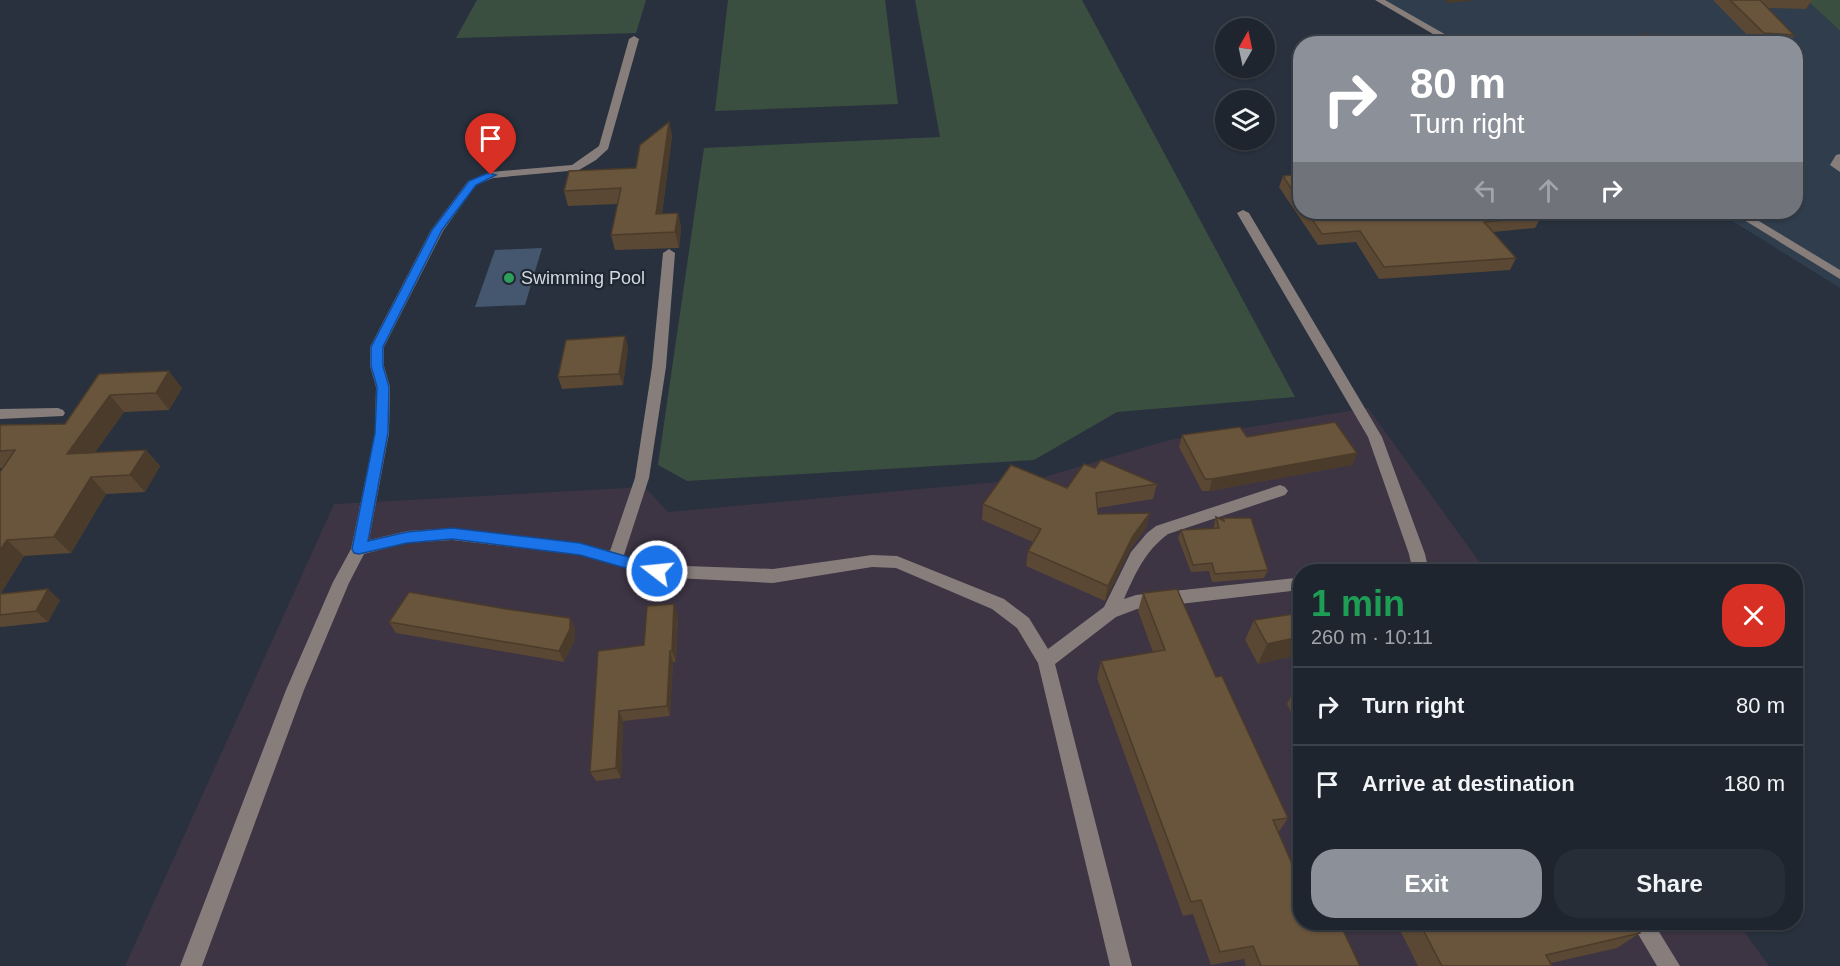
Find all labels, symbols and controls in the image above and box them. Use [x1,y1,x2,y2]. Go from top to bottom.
north arrow [1215,18,1275,78]
map controls [1215,18,1275,150]
icon: right [1311,60,1389,138]
text: 80 m [1410,60,1506,107]
button: layers [1215,90,1275,150]
text: Turn right [1410,109,1525,139]
pin [465,113,516,175]
icon: arrive [474,122,507,155]
icon: left [1469,174,1502,207]
icon: ahead [1532,174,1565,207]
icon: right [1595,174,1628,207]
place label: Swimming Pool [521,268,645,288]
marker: Swimming Pool [502,271,516,285]
position arrow [625,539,689,603]
text: 1 min [1311,583,1405,624]
button: close [1722,584,1785,647]
text: 260 m · 10:11 [1311,626,1433,648]
icon: right [1311,690,1344,723]
text: Turn right [1362,693,1464,718]
text: 80 m [1736,693,1785,718]
icon: arrive [1311,768,1344,801]
text: Arrive at destination [1362,771,1575,796]
text: 180 m [1724,771,1785,796]
button: Exit [1311,849,1542,918]
button: Share [1554,849,1785,918]

